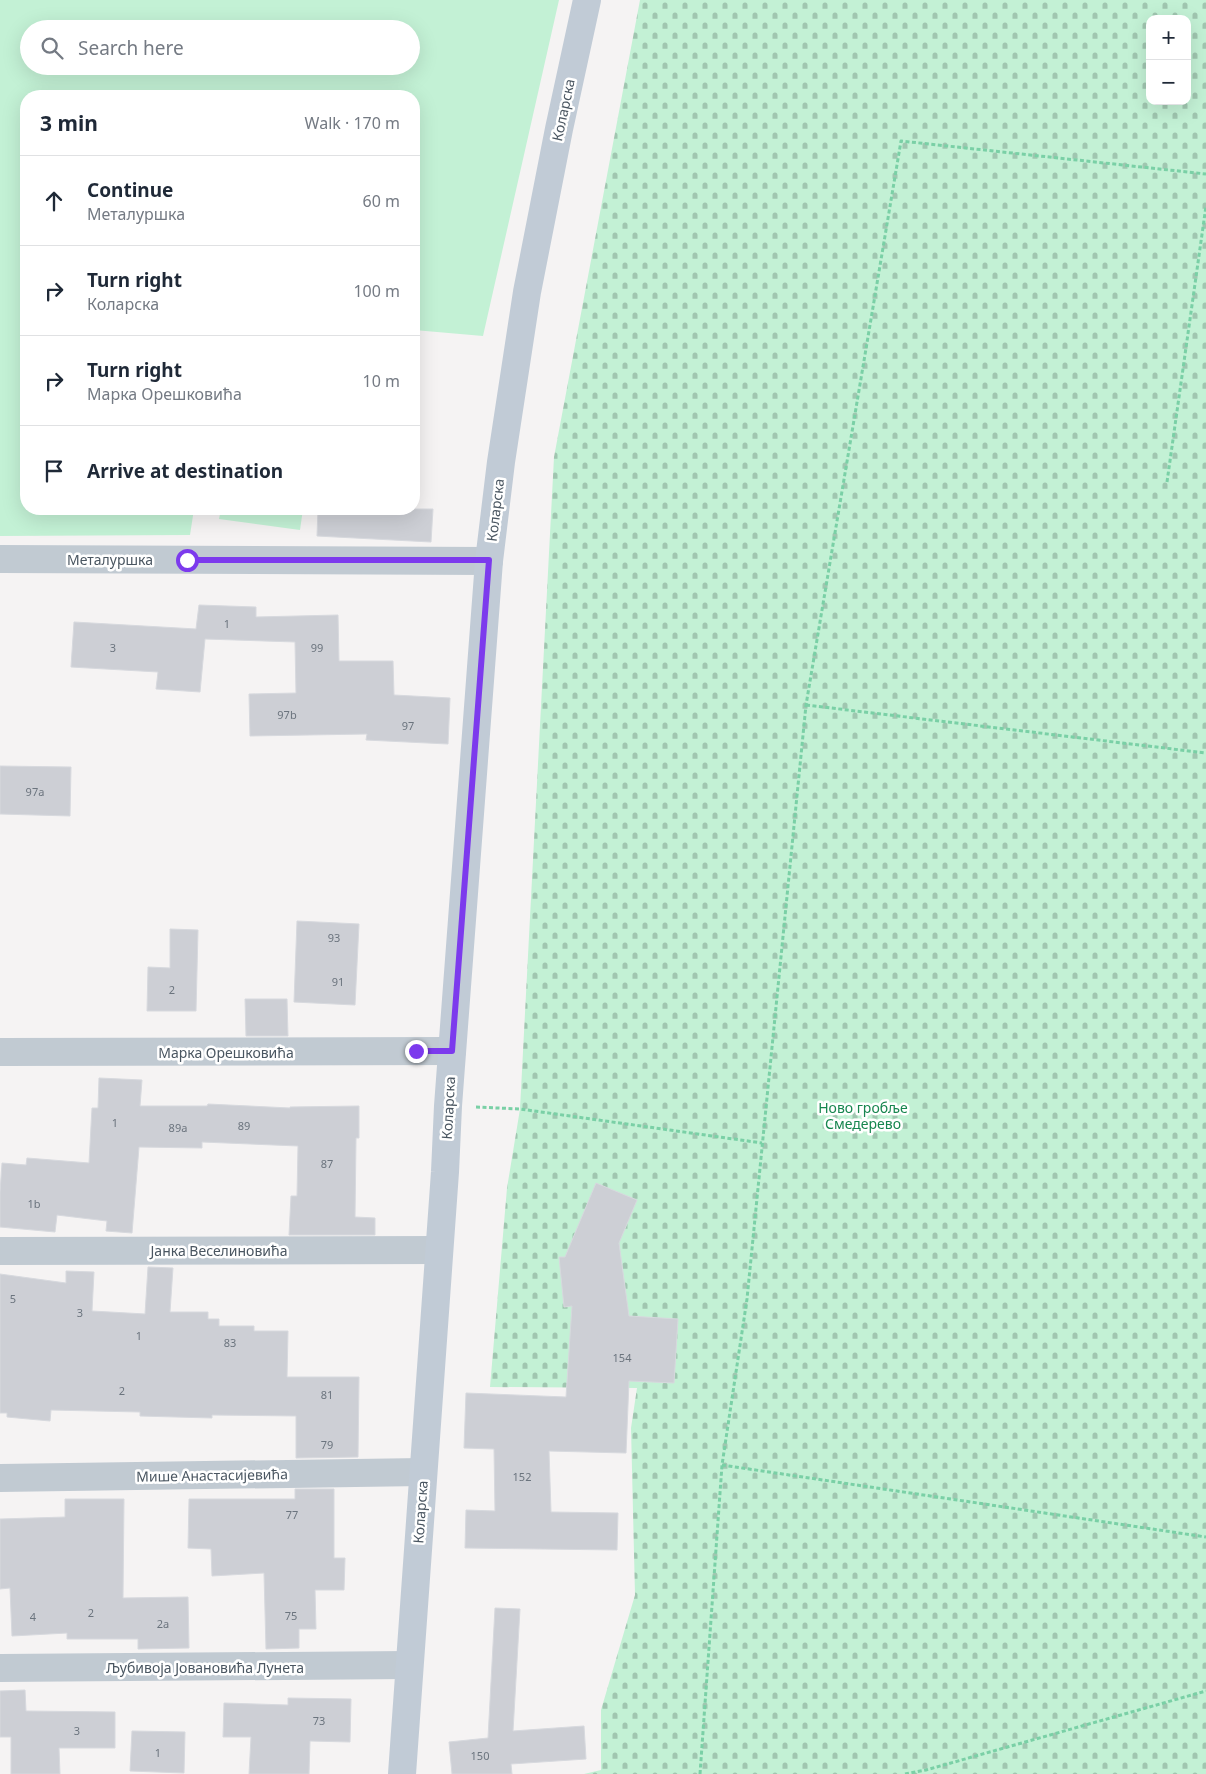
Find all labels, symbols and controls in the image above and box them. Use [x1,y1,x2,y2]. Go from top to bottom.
map controls [1146,15,1191,105]
button: + [1146,15,1191,60]
search box [20,20,420,75]
icon: search [38,34,66,62]
text: Search here [78,35,184,61]
button: − [1146,60,1191,105]
street label: Коларска [547,77,579,143]
text: 3 min [40,109,98,137]
text: Walk · 170 m [305,112,400,134]
text: Continue [87,177,173,203]
icon: ahead [40,187,68,215]
text: 60 m [363,190,400,212]
text: Металуршка [87,203,185,225]
text: Turn right [87,267,182,293]
icon: right [40,277,68,305]
text: 100 m [353,280,400,302]
text: Коларска [87,293,159,315]
text: Turn right [87,357,182,383]
icon: right [40,367,68,395]
text: 10 m [363,370,400,392]
text: Марка Орешковића [87,383,242,405]
icon: arrive [40,457,68,485]
text: Arrive at destination [87,458,283,484]
street label: Коларска [482,478,508,542]
route start [176,549,199,572]
street label: Металуршка [67,550,153,569]
house number: 1 [224,616,230,631]
house number: 3 [110,640,116,655]
house number: 99 [311,640,323,655]
house number: 97b [277,707,297,722]
house number: 97 [402,718,414,733]
house number: 97a [26,784,44,799]
house number: 93 [328,930,340,945]
house number: 91 [332,974,344,989]
house number: 2 [169,982,175,997]
route end [405,1040,428,1063]
street label: Марка Орешковића [158,1043,294,1062]
street label: Коларска [437,1076,459,1140]
park label: Ново гробље Смедерево [818,1098,908,1133]
house number: 1 [112,1115,118,1130]
house number: 89 [238,1118,250,1133]
house number: 89a [169,1120,187,1135]
house number: 87 [321,1156,333,1171]
house number: 1b [27,1196,41,1211]
street label: Јанка Веселиновића [149,1241,287,1260]
house number: 5 [10,1291,16,1306]
house number: 3 [77,1305,83,1320]
house number: 1 [136,1328,142,1343]
house number: 83 [224,1335,236,1350]
house number: 154 [613,1350,632,1365]
house number: 2 [119,1383,125,1398]
house number: 81 [321,1387,333,1402]
house number: 79 [321,1437,333,1452]
street label: Мише Анастасијевића [136,1464,288,1486]
house number: 152 [513,1469,531,1484]
street label: Коларска [408,1480,432,1544]
house number: 77 [286,1507,298,1522]
house number: 2 [88,1605,94,1620]
house number: 75 [285,1608,297,1623]
house number: 4 [30,1609,37,1624]
house number: 2a [157,1616,169,1631]
street label: Љубивоја Јовановића Лунета [106,1658,304,1677]
house number: 73 [313,1713,325,1728]
house number: 3 [74,1723,80,1738]
house number: 1 [155,1745,161,1760]
house number: 150 [471,1748,489,1763]

